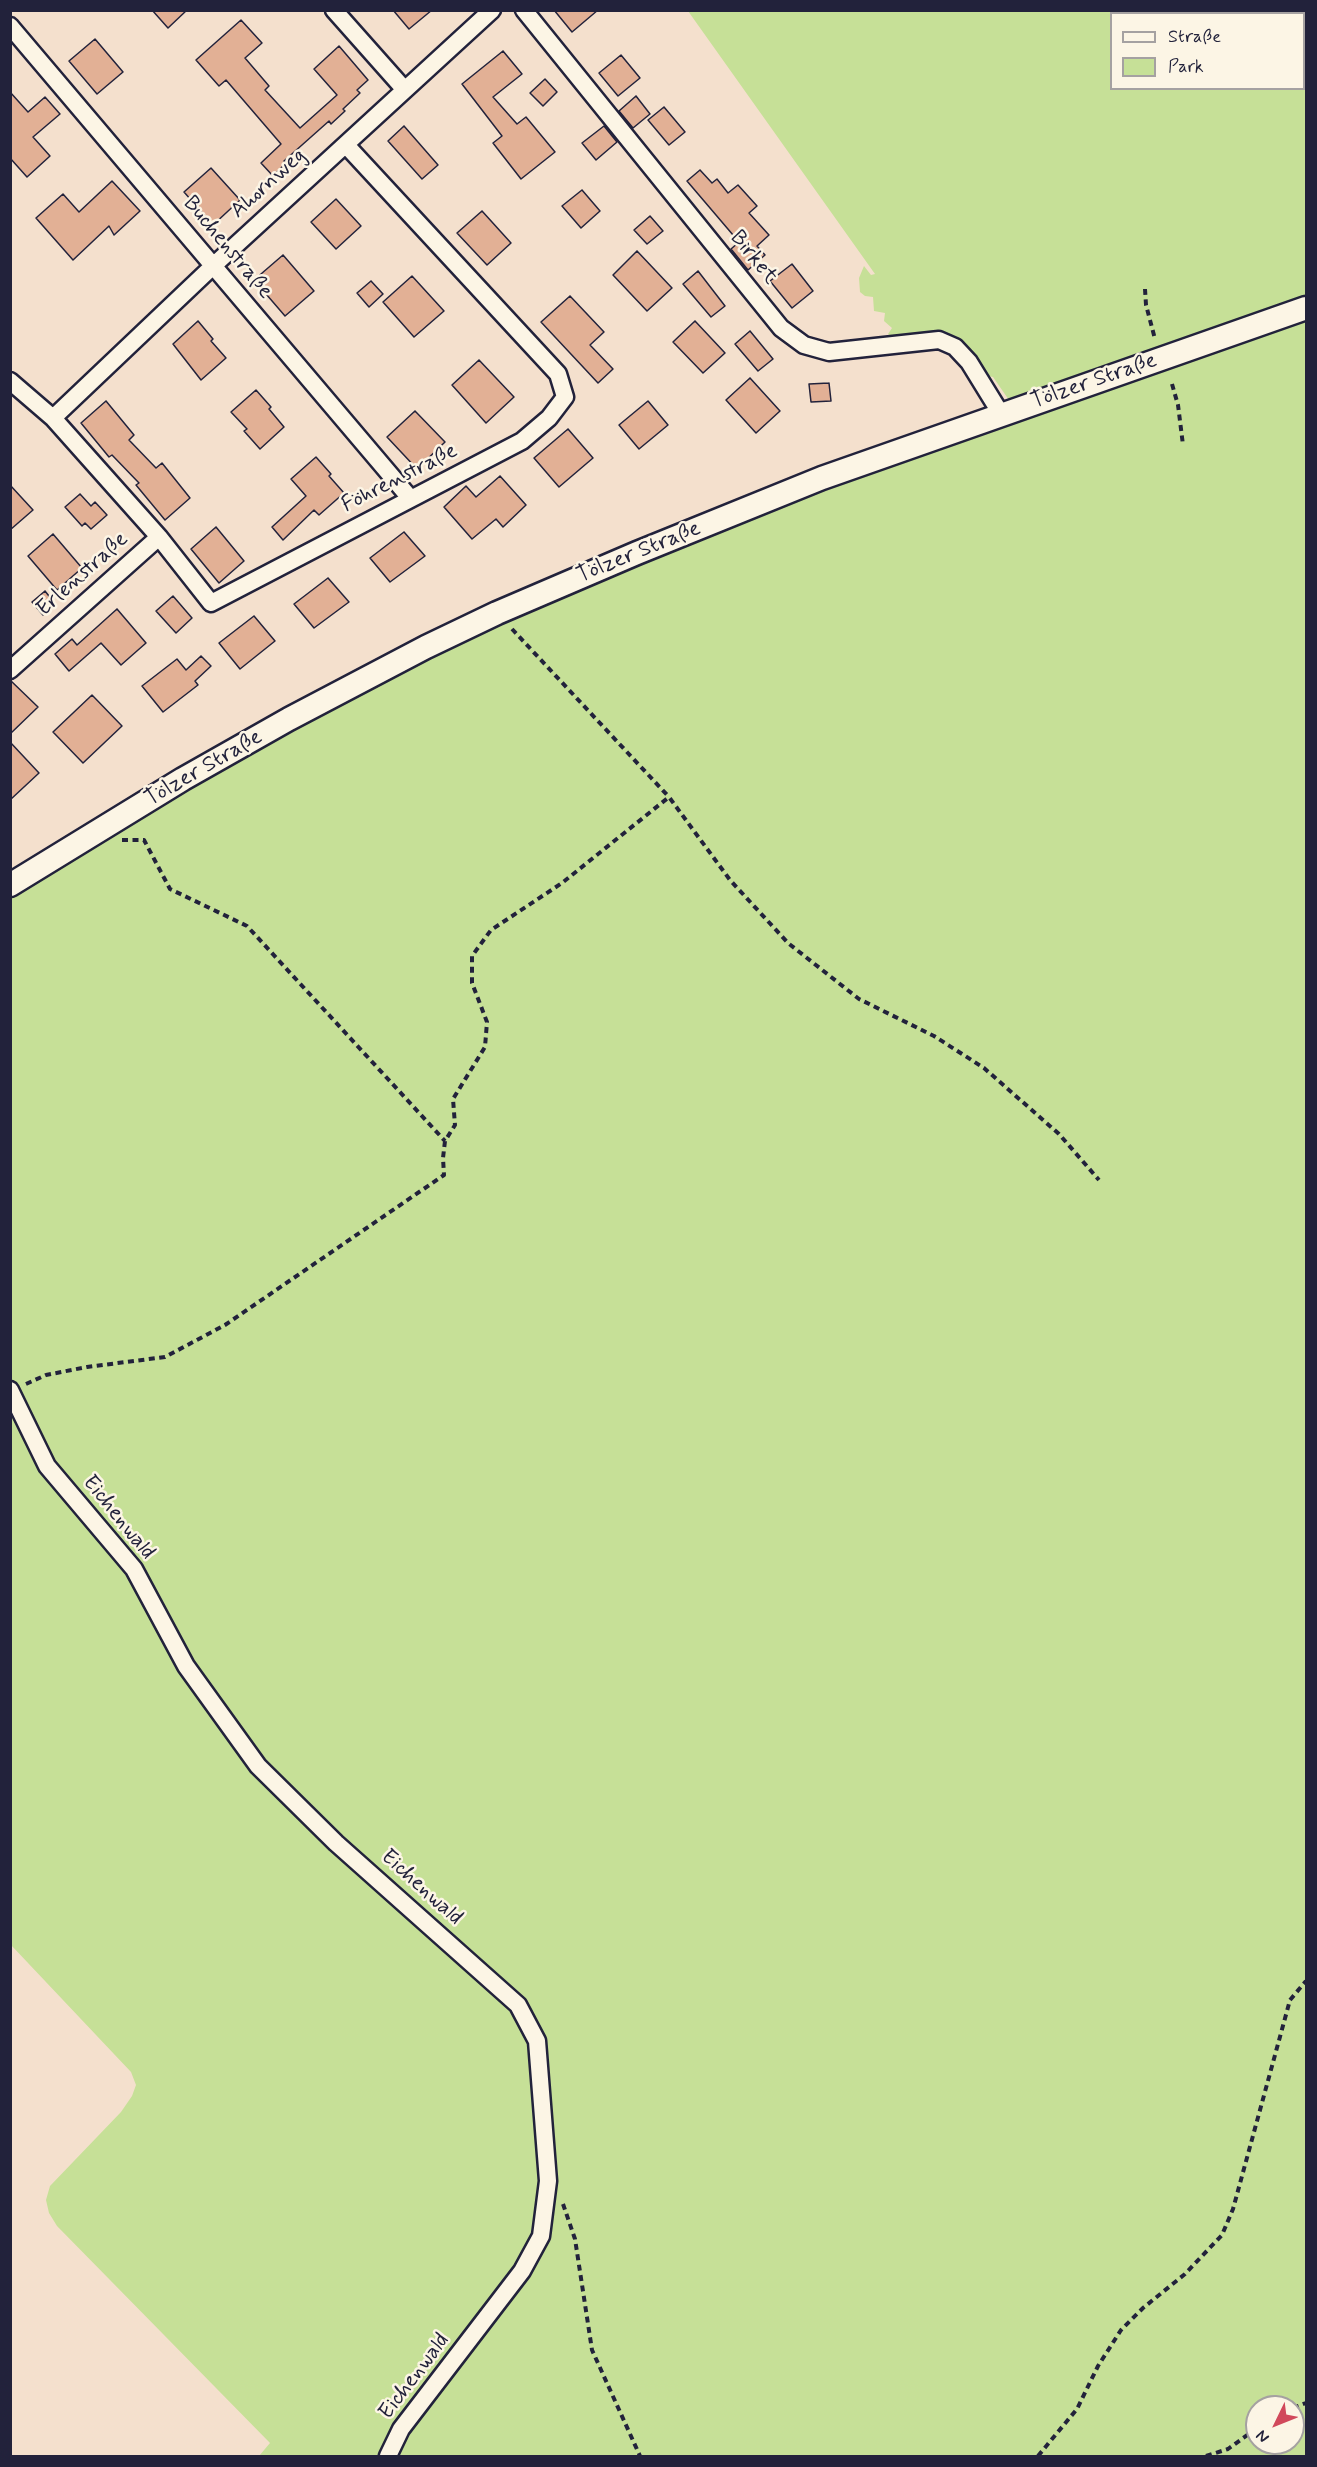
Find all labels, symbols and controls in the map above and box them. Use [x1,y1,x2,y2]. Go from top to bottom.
legend [1110,12,1305,90]
text: Straße [1168,25,1221,49]
text: Park [1168,55,1204,79]
street label: Ahornweg [226,143,312,225]
street label: Buchenstraße [176,191,278,305]
street label: Birket [723,226,783,290]
street label: Tölzer Straße [1028,348,1160,416]
street label: Föhrenstraße [338,439,462,519]
street label: Tölzer Straße [573,516,705,590]
street label: Erlenstraße [32,527,134,623]
street label: Tölzer Straße [140,725,268,813]
street label: Eichenwald [76,1470,160,1566]
street label: Eichenwald [375,1844,467,1932]
street label: Eichenwald [374,2329,456,2425]
north arrow [1245,2395,1305,2455]
text: N [1252,2425,1274,2447]

